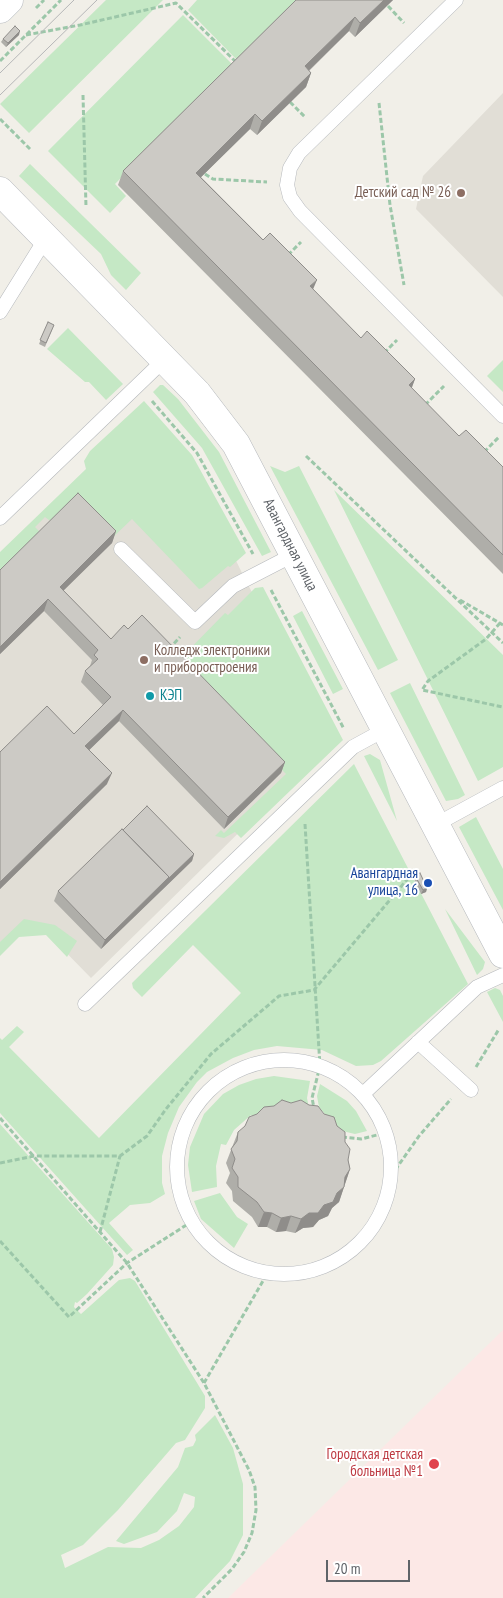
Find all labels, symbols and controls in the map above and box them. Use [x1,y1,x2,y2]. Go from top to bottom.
place label: Детский сад № 26 [355,184,451,202]
marker: Детский сад № 26 [455,187,467,199]
street label: Авангардная улица [259,496,321,594]
place label: Колледж электроники и приборостроения [154,642,270,677]
marker: Колледж электроники и приборостроения [138,654,150,666]
place label: КЭП [160,687,182,705]
marker: КЭП [144,690,156,702]
place label: Авангардная улица, 16 [350,865,418,900]
marker: Авангардная улица, 16 [422,877,434,889]
place label: Городская детская больница №1 [326,1446,423,1481]
marker: Городская детская больница №1 [427,1457,441,1471]
scale bar [328,1550,412,1582]
text: 20 m [334,1559,360,1578]

